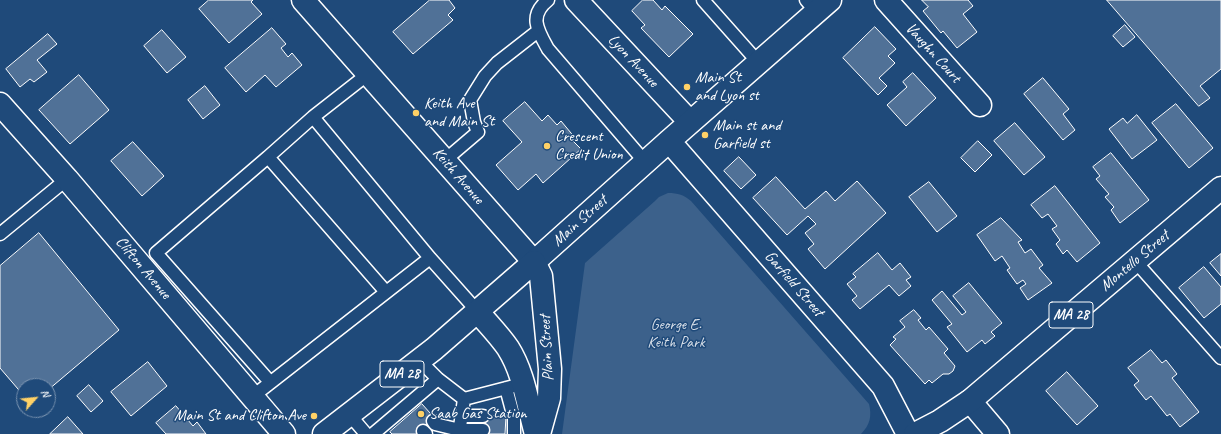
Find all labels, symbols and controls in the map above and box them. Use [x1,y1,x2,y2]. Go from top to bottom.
street label: Vaughn Court [901,19,965,87]
street label: Lyon Avenue [604,31,662,91]
place label: Main St and Lyon st [695,68,759,106]
marker: Main St and Lyon st [682,82,692,92]
place label: Keith Ave and Main St [424,94,494,132]
marker: Keith Ave and Main St [411,108,421,118]
place label: Main st and Garfield st [713,116,781,154]
place label: Crescent Credit Union [555,127,623,165]
marker: Main st and Garfield st [700,130,710,140]
marker: Crescent Credit Union [542,141,552,151]
street label: Keith Avenue [428,144,488,208]
street label: Main Street [549,191,611,251]
street label: Montello Street [1096,226,1174,296]
street label: Clifton Avenue [111,233,175,303]
street label: Garfield Street [760,247,828,321]
road number: MA 28 [1049,302,1093,328]
street label: Plain Street [536,314,558,382]
park label: George E. Keith Park [647,315,705,353]
road number: MA 28 [380,361,424,387]
north arrow [16,378,56,418]
text: N [38,387,54,399]
place label: Saab Gas Station [429,404,526,424]
place label: Main St and Clifton Ave [174,406,306,426]
marker: Saab Gas Station [416,409,426,419]
marker: Main St and Clifton Ave [309,411,319,421]

